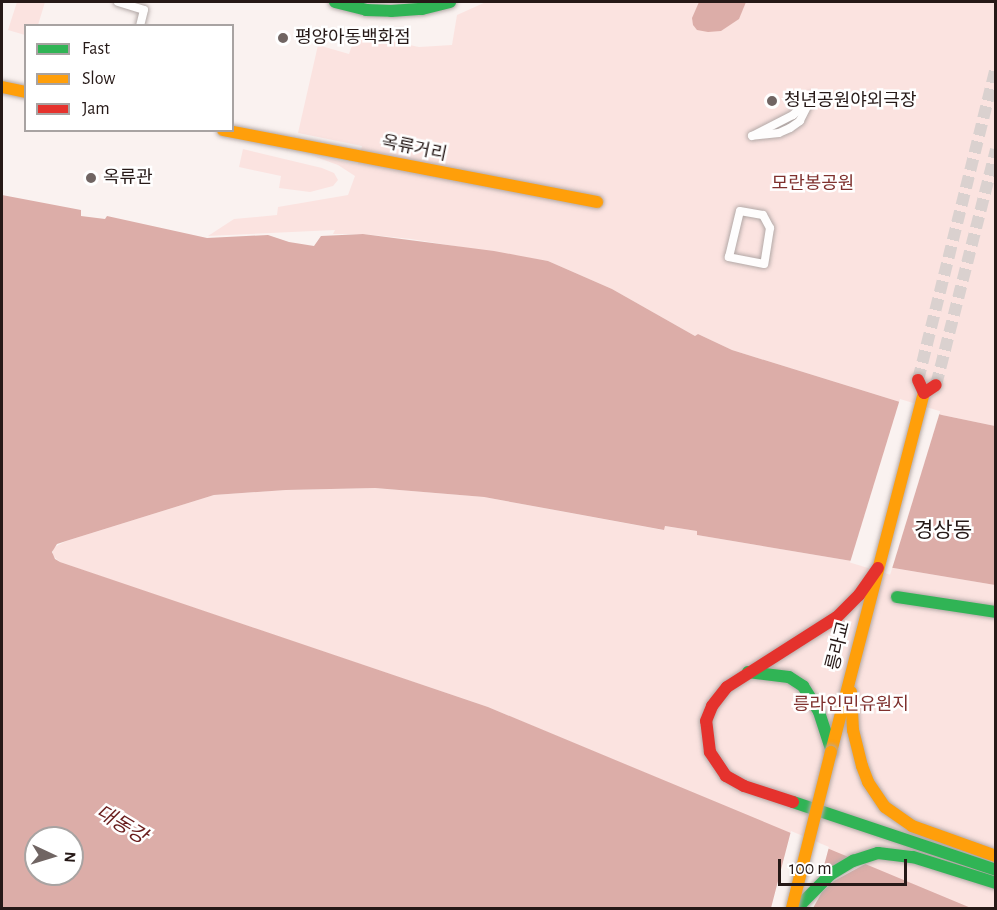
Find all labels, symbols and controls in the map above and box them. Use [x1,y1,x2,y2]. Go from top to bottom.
legend [24,24,234,132]
place label: 평양아동백화점 [295,27,411,49]
marker: 평양아동백화점 [276,31,290,45]
text: Fast [82,40,110,58]
text: Slow [82,70,115,88]
place label: 청년공원야외극장 [784,90,916,112]
marker: 청년공원야외극장 [765,94,779,108]
text: Jam [82,100,110,118]
street label: 옥류거리 [379,132,449,166]
place label: 옥류관 [103,167,153,189]
marker: 옥류관 [84,171,98,185]
park label: 모란봉공원 [772,173,854,195]
district label: 경상동 [914,518,972,544]
street label: 릉라교 [823,619,855,673]
park label: 릉라인민유원지 [793,694,909,716]
water label: 대동강 [91,800,151,850]
north arrow [24,826,84,886]
scale bar [781,847,910,885]
text: N [62,851,78,863]
text: 100 m [789,860,832,878]

